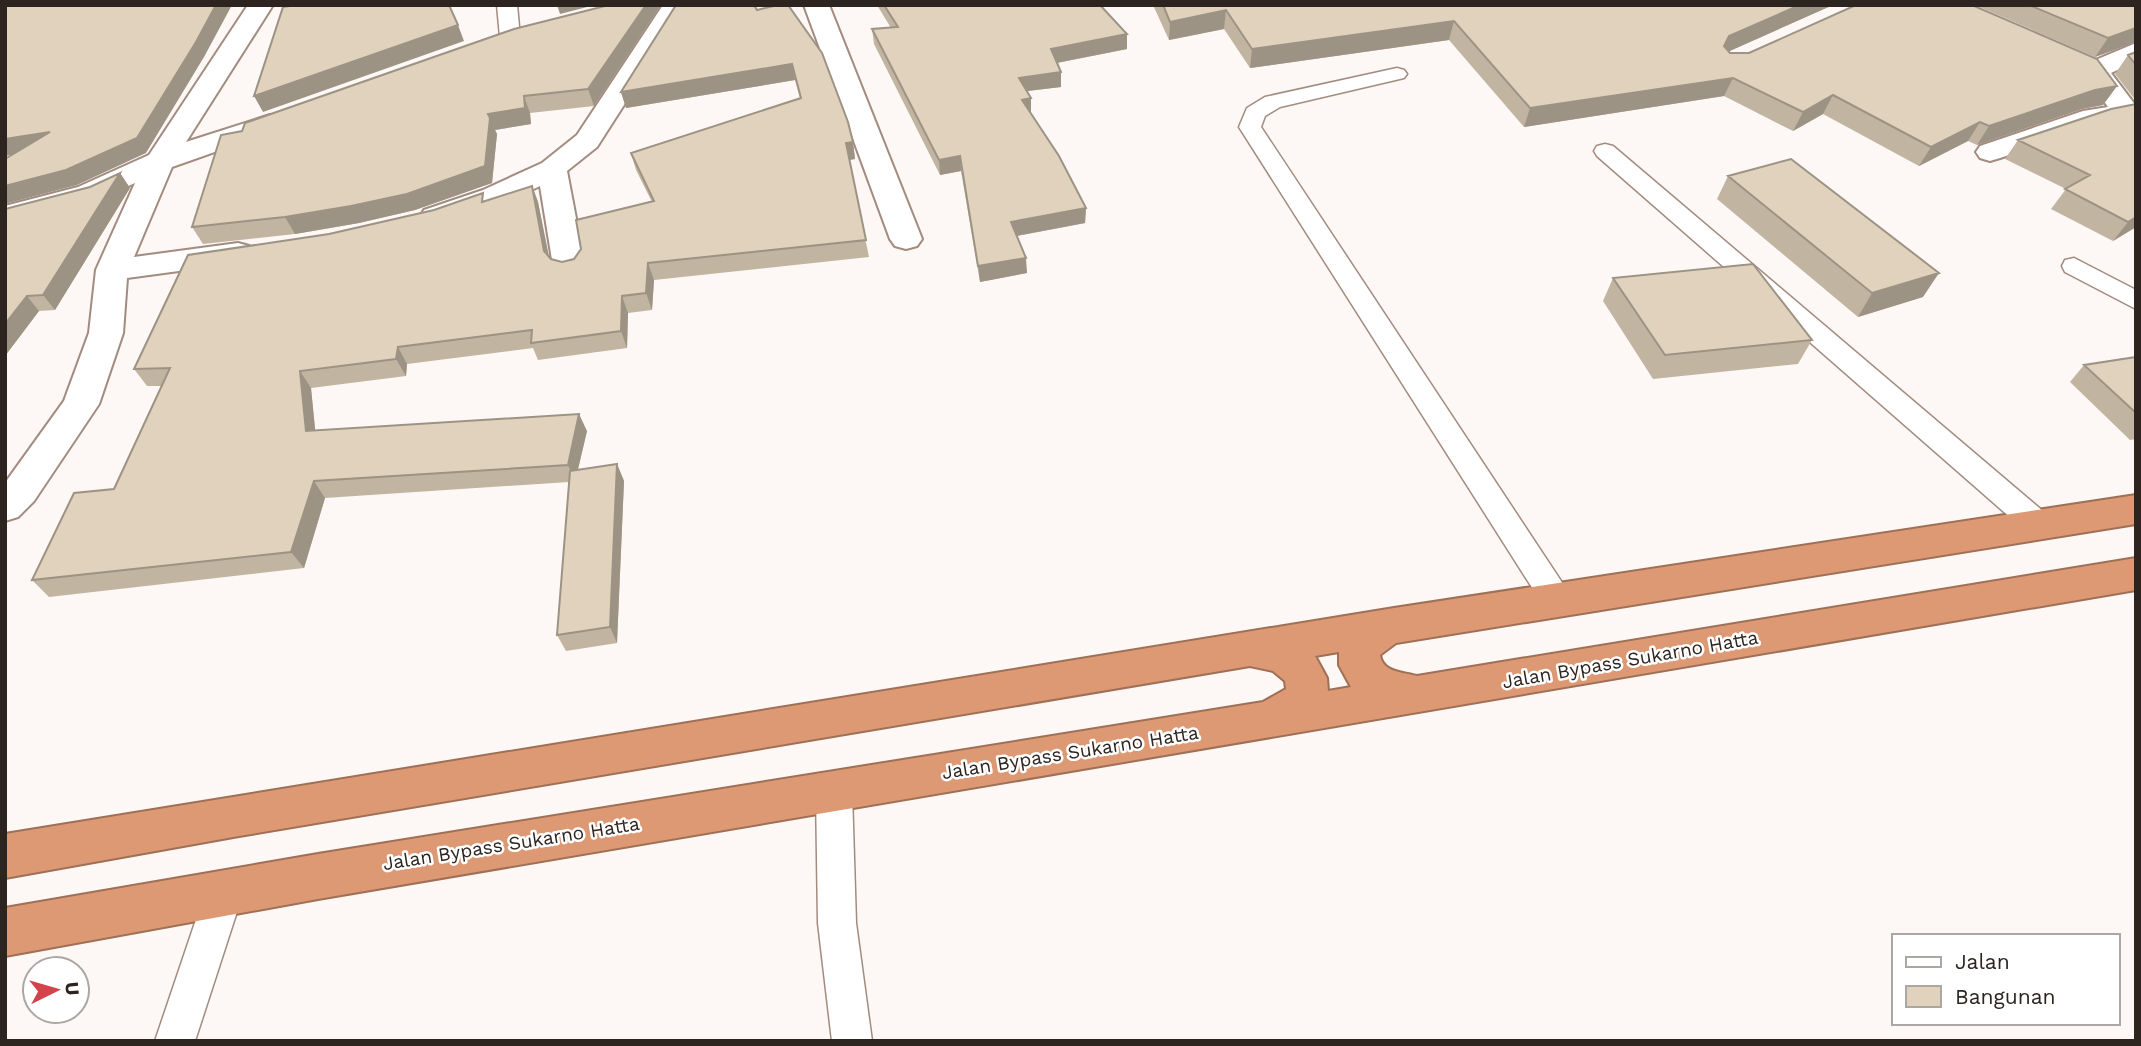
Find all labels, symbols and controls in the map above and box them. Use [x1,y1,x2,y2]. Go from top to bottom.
street label: Jalan Bypass Sukarno Hatta [1500,626,1760,693]
street label: Jalan Bypass Sukarno Hatta [940,721,1200,784]
street label: Jalan Bypass Sukarno Hatta [381,812,641,875]
legend [1892,934,2120,1025]
text: Jalan [1955,949,2010,974]
north arrow [21,955,91,1025]
text: U [60,981,84,996]
text: Bangunan [1955,984,2056,1009]

